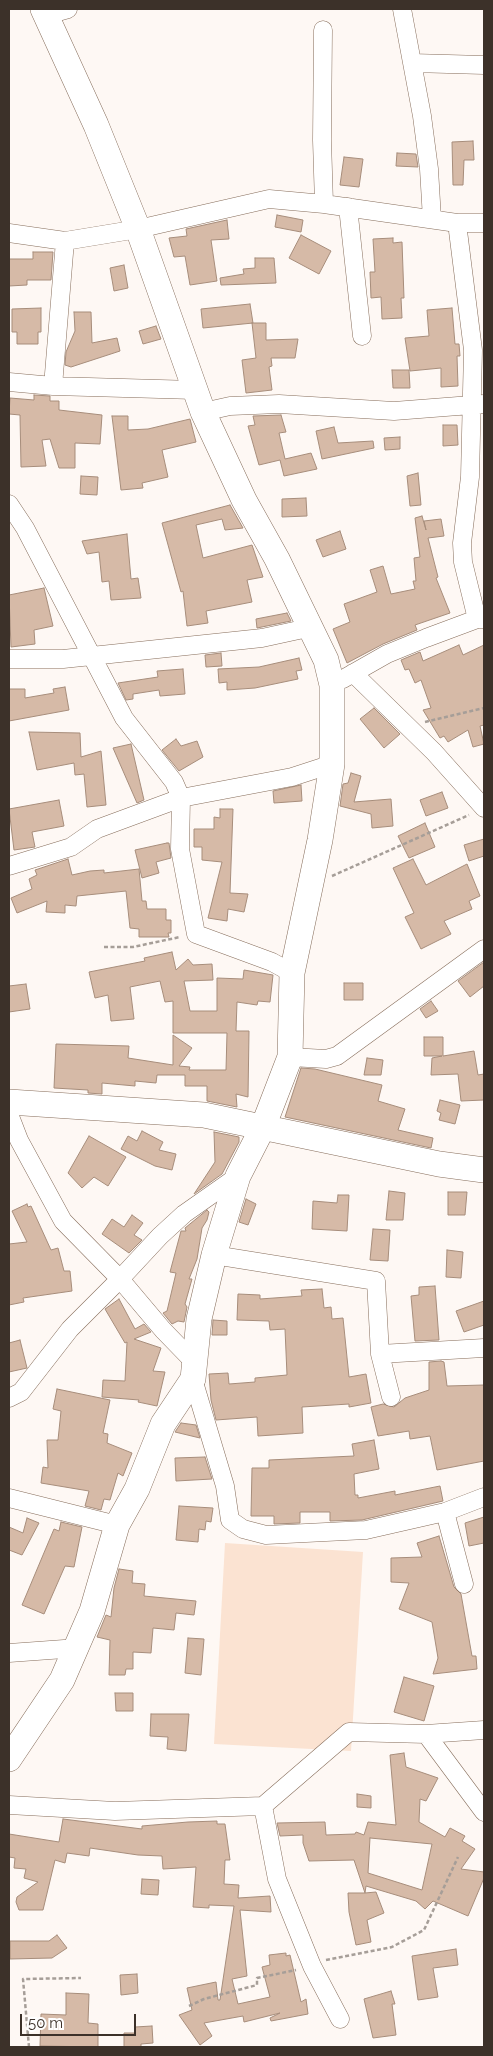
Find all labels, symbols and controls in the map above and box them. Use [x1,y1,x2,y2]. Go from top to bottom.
scale bar [22,2004,139,2036]
text: 50 m [28,2014,63,2032]

